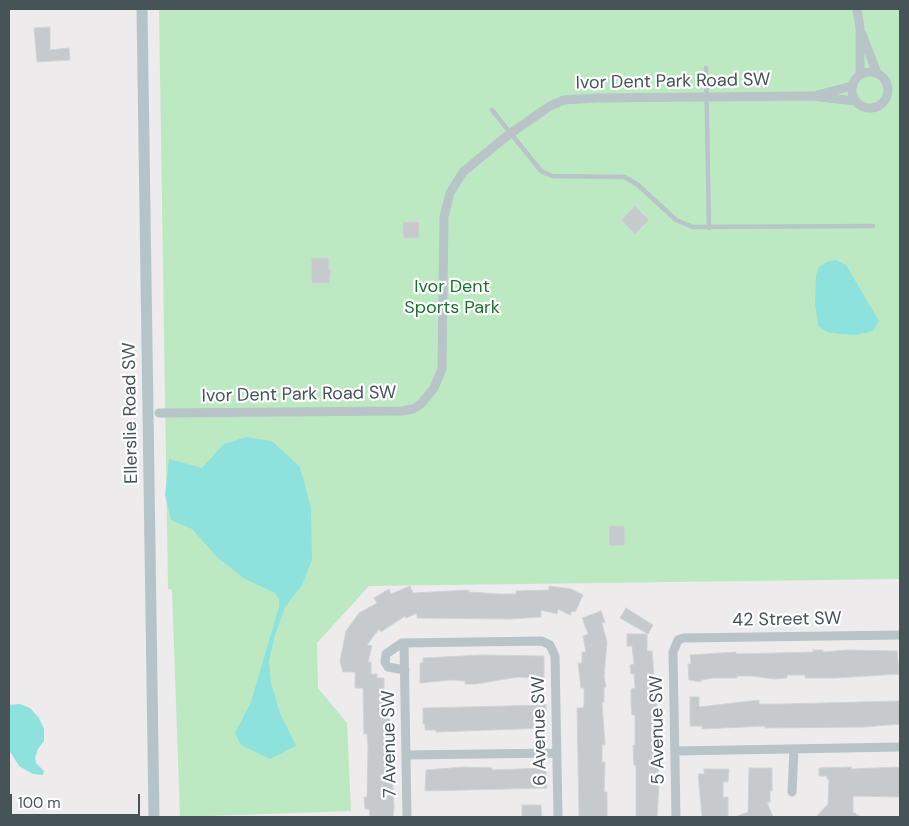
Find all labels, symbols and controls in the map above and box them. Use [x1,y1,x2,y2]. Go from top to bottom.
street label: Ivor Dent Park Road SW [575,70,771,94]
park label: Ivor Dent Sports Park [404,276,500,318]
street label: Ellerslie Road SW [119,342,143,484]
street label: Ivor Dent Park Road SW [201,383,397,407]
street label: 42 Street SW [732,608,842,632]
street label: 5 Avenue SW [646,675,670,785]
street label: 6 Avenue SW [528,676,552,786]
street label: 7 Avenue SW [378,690,402,798]
scale bar [12,784,142,816]
text: 100 m [18,793,61,813]

